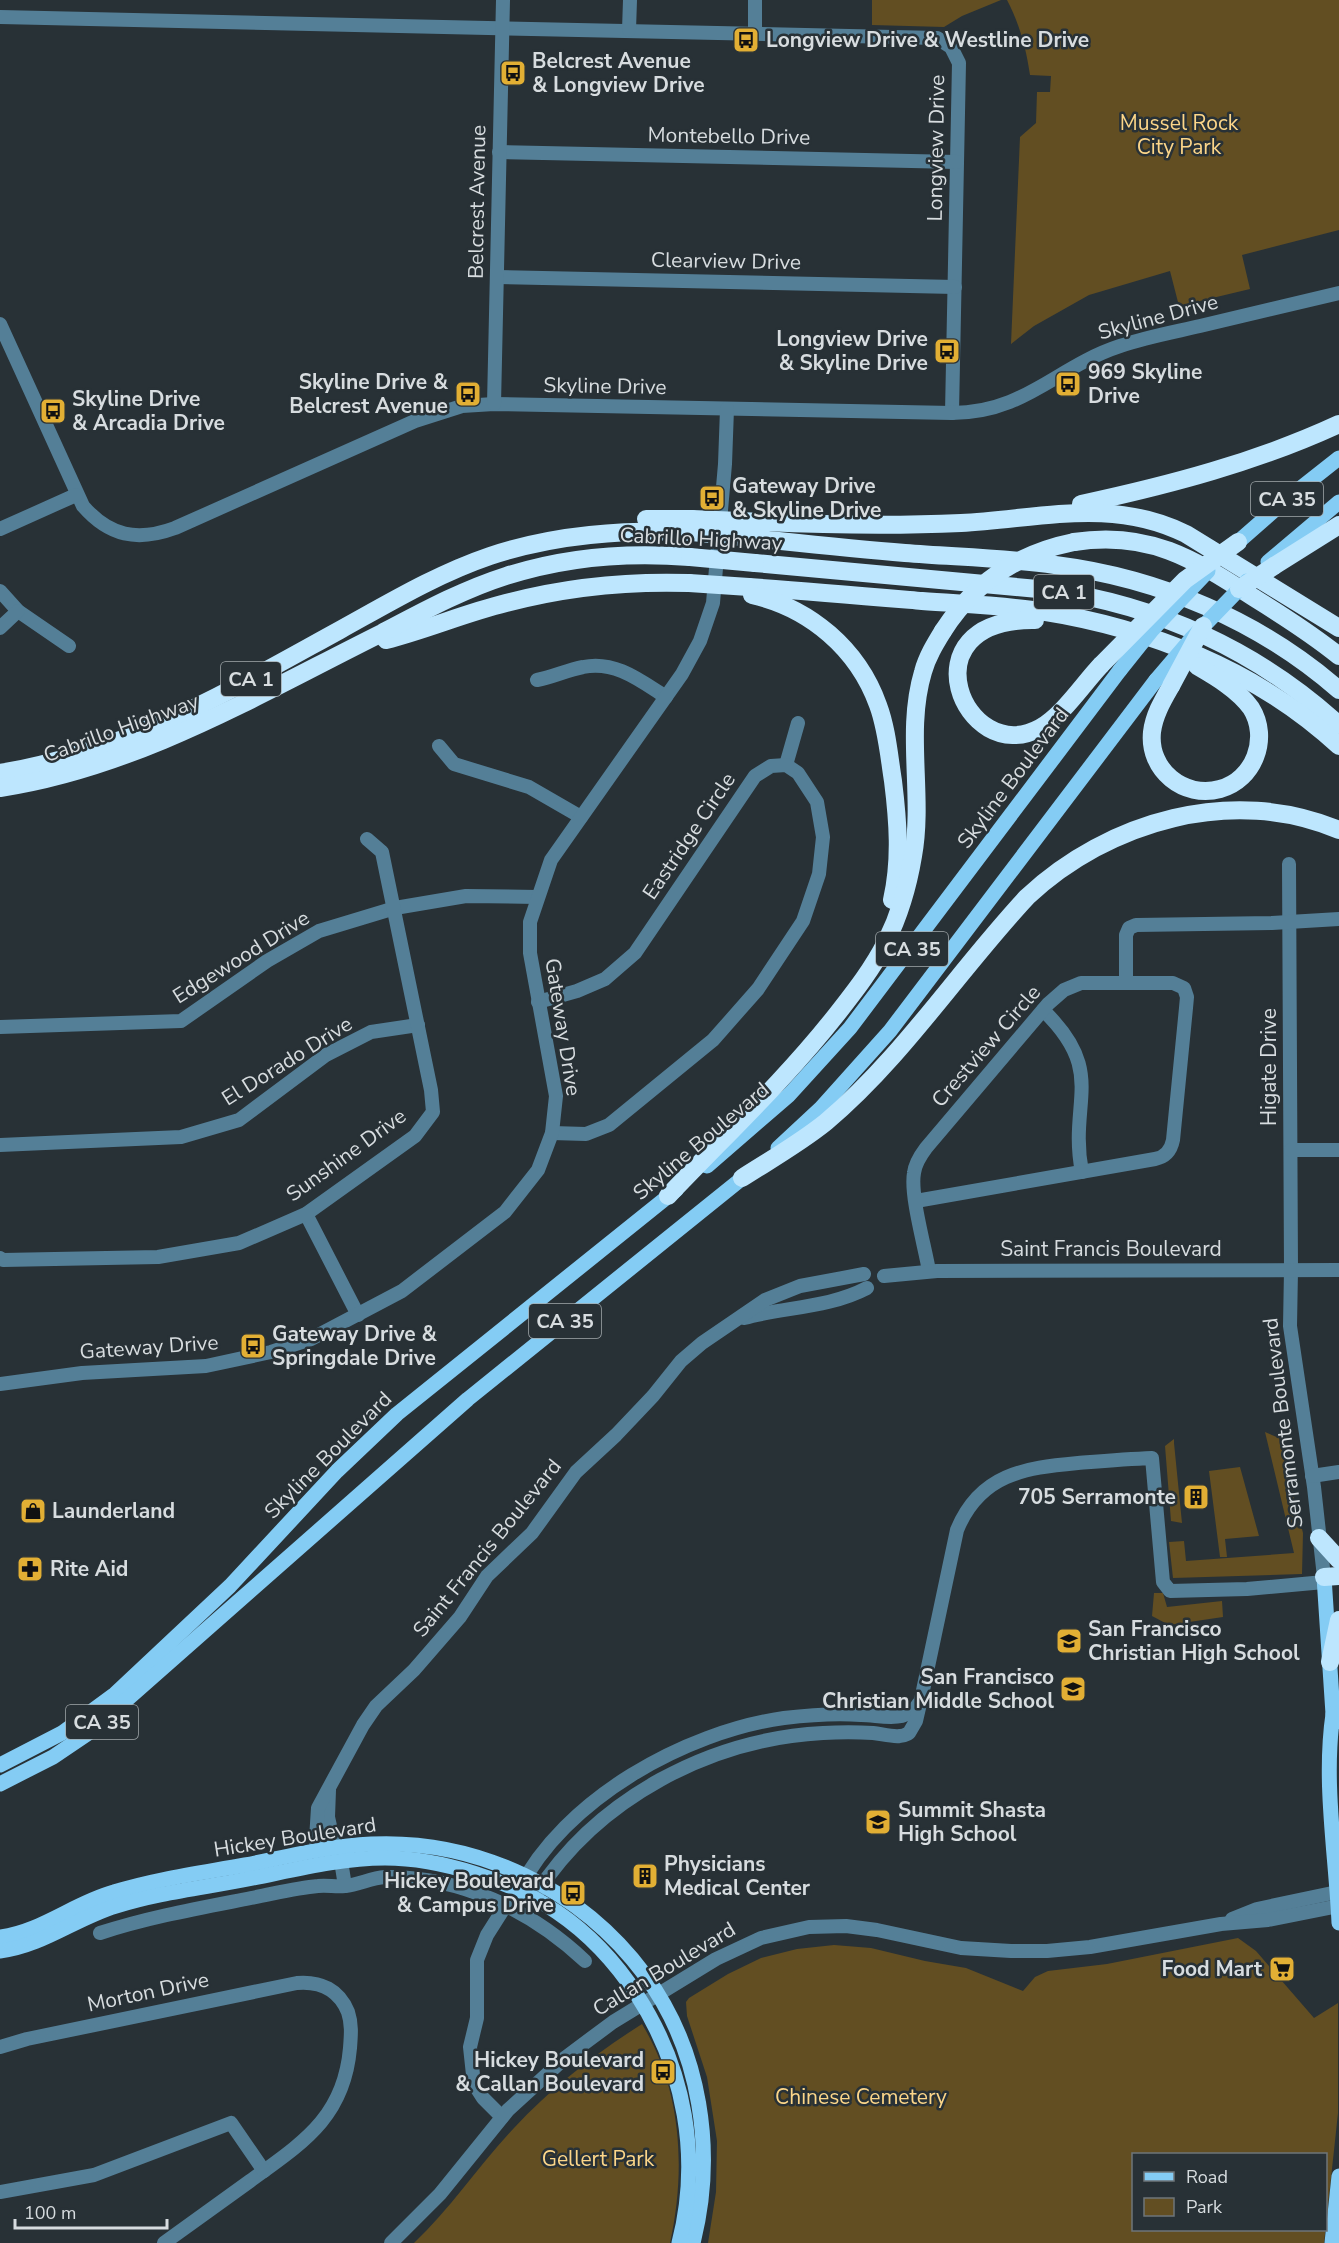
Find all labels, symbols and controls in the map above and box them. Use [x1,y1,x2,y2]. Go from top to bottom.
bus stop icon: Longview Drive & Westline Drive [731,25,761,55]
place label: Longview Drive & Westline Drive [766,26,1089,54]
place label: Belcrest Avenue & Longview Drive [532,47,705,99]
bus stop icon: Belcrest Avenue & Longview Drive [498,58,528,88]
street label: Longview Drive [921,74,951,222]
park label: Mussel Rock City Park [1120,109,1239,161]
street label: Montebello Drive [647,121,811,151]
street label: Belcrest Avenue [462,125,492,279]
street label: Clearview Drive [651,246,801,276]
street label: Skyline Drive [1095,288,1221,346]
place label: Longview Drive & Skyline Drive [776,325,928,377]
bus stop icon: Longview Drive & Skyline Drive [932,336,962,366]
place label: 969 Skyline Drive [1088,358,1202,410]
place label: Skyline Drive & Belcrest Avenue [289,368,449,420]
bus stop icon: 969 Skyline Drive [1053,369,1083,399]
street label: Skyline Drive [543,371,667,401]
bus stop icon: Skyline Drive & Belcrest Avenue [453,379,483,409]
place label: Skyline Drive & Arcadia Drive [72,385,225,437]
bus stop icon: Skyline Drive & Arcadia Drive [38,396,68,426]
place label: Gateway Drive & Skyline Drive [732,472,881,524]
road number: CA 35 [1251,482,1323,516]
bus stop icon: Gateway Drive & Skyline Drive [697,483,727,513]
street label: Cabrillo Highway [619,521,783,557]
road number: CA 1 [1034,575,1094,609]
road number: CA 1 [221,662,281,696]
street label: Cabrillo Highway [40,687,203,769]
street label: Skyline Boulevard [951,702,1075,854]
street label: Eastridge Circle [636,767,742,905]
street label: Edgewood Drive [167,904,315,1010]
road number: CA 35 [876,932,948,966]
street label: Gateway Drive [538,956,588,1098]
street label: Crestview Circle [925,979,1047,1113]
street label: Higate Drive [1255,1008,1283,1126]
street label: El Dorado Drive [216,1010,358,1112]
street label: Skyline Boulevard [627,1076,775,1206]
street label: Sunshine Drive [280,1102,412,1208]
street label: Saint Francis Boulevard [1000,1235,1222,1263]
road number: CA 35 [529,1304,601,1338]
street label: Serramonte Boulevard [1256,1316,1310,1530]
place label: Gateway Drive & Springdale Drive [272,1320,437,1372]
street label: Gateway Drive [79,1328,219,1366]
bus stop icon: Gateway Drive & Springdale Drive [238,1331,268,1361]
street label: Skyline Boulevard [258,1385,398,1525]
street label: Saint Francis Boulevard [406,1453,568,1643]
building icon: 705 Serramonte [1181,1482,1211,1512]
place label: 705 Serramonte [1018,1483,1176,1511]
shop icon: Launderland [18,1496,48,1526]
place label: Launderland [52,1497,175,1525]
pharmacy icon: Rite Aid [15,1554,45,1584]
place label: Rite Aid [50,1555,128,1583]
place label: San Francisco Christian High School [1088,1615,1300,1667]
school or university icon: San Francisco Christian High School [1054,1626,1084,1656]
place label: San Francisco Christian Middle School [822,1663,1054,1715]
school or university icon: San Francisco Christian Middle School [1058,1674,1088,1704]
road number: CA 35 [66,1705,138,1739]
place label: Summit Shasta High School [898,1796,1046,1848]
school or university icon: Summit Shasta High School [863,1807,893,1837]
street label: Hickey Boulevard [212,1810,378,1864]
place label: Physicians Medical Center [664,1850,811,1902]
building icon: Physicians Medical Center [630,1861,660,1891]
place label: Hickey Boulevard & Campus Drive [384,1867,554,1919]
bus stop icon: Hickey Boulevard & Campus Drive [558,1878,588,1908]
street label: Callan Boulevard [587,1915,741,2023]
supermarket icon: Food Mart [1267,1954,1297,1984]
place label: Food Mart [1162,1955,1263,1983]
street label: Morton Drive [85,1965,211,2019]
place label: Hickey Boulevard & Callan Boulevard [455,2046,644,2098]
bus stop icon: Hickey Boulevard & Callan Boulevard [648,2057,678,2087]
park label: Chinese Cemetery [775,2083,947,2111]
park label: Gellert Park [542,2145,655,2173]
legend [1132,2153,1327,2231]
text: Road [1186,2165,1228,2189]
scale bar [15,2192,166,2230]
text: Park [1186,2195,1223,2219]
text: 100 m [24,2201,76,2225]

